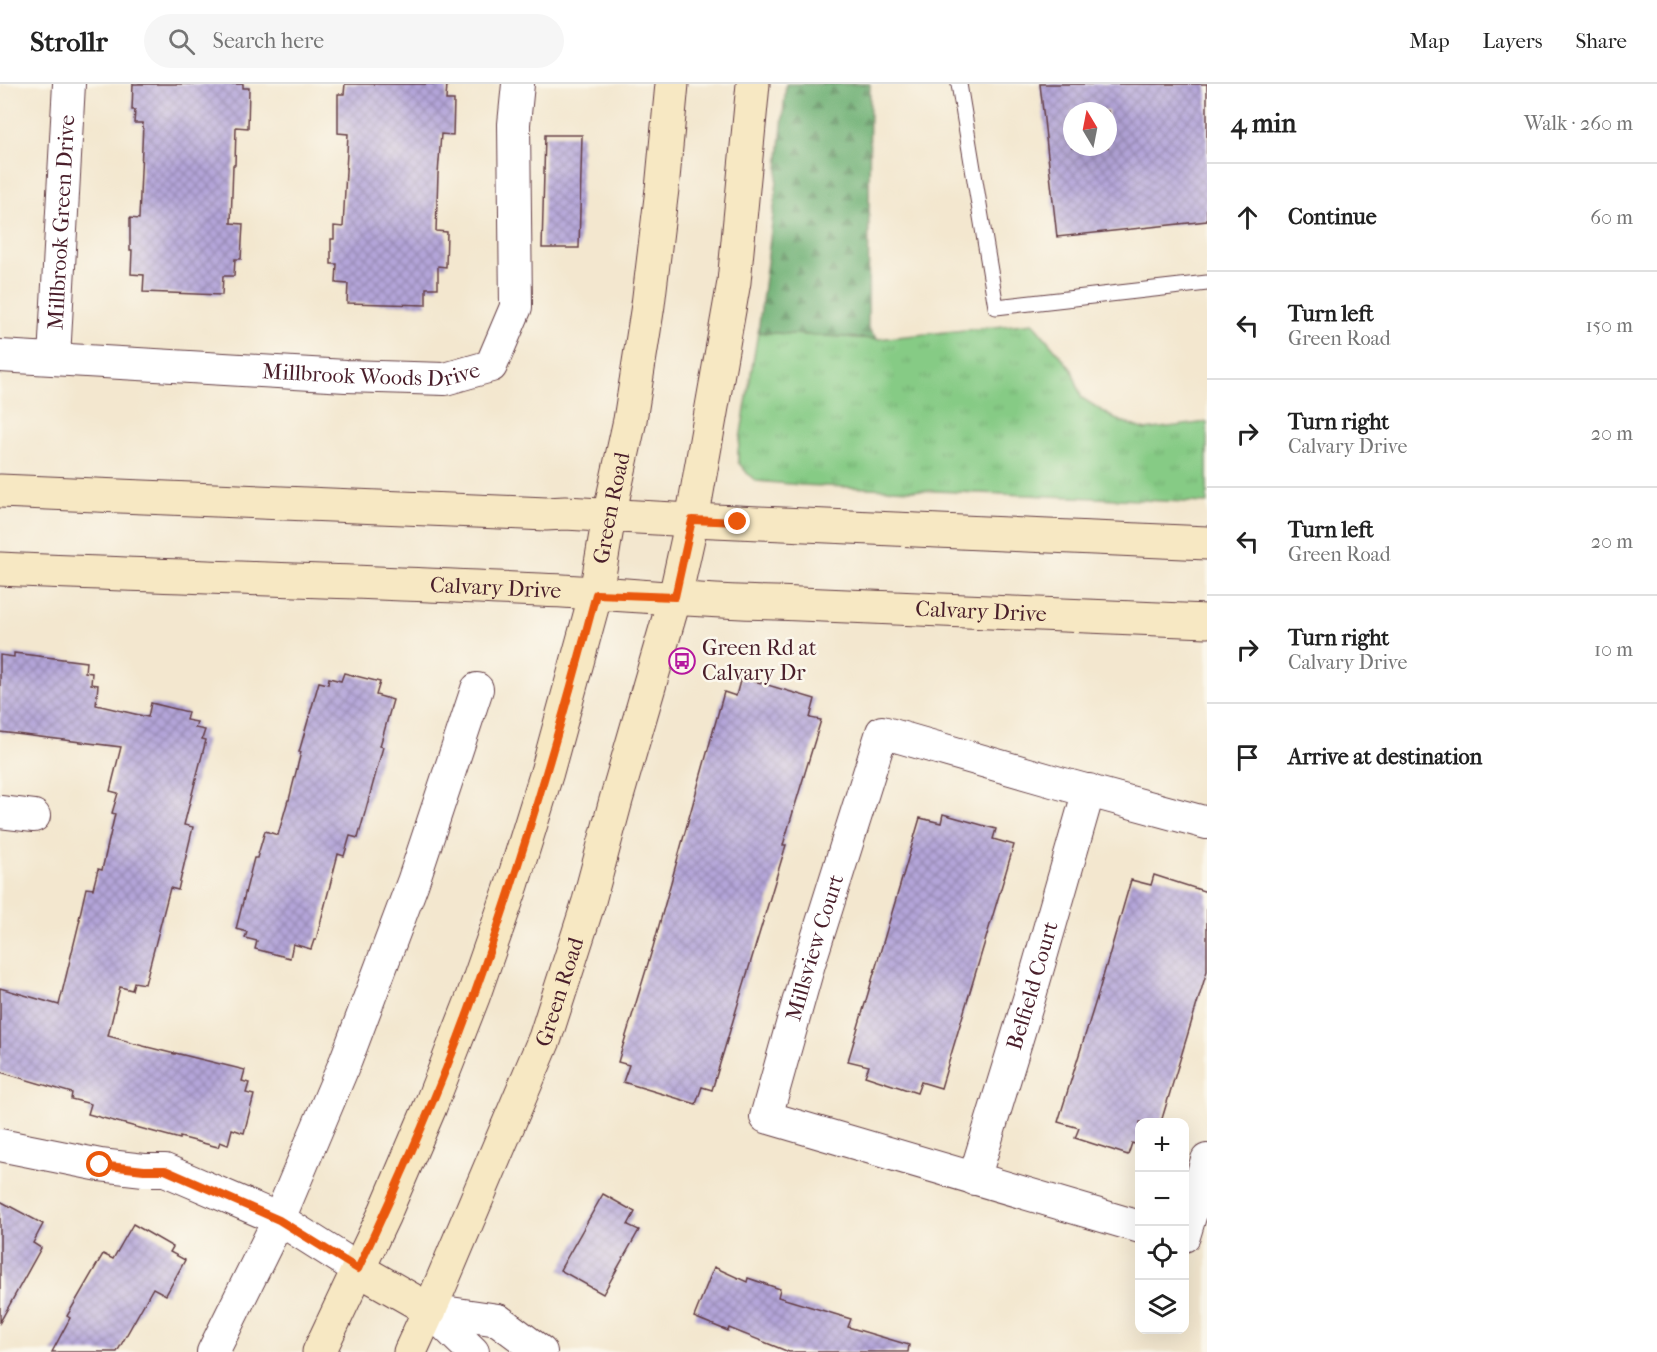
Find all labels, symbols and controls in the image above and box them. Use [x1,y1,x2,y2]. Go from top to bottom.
search box [144,14,564,68]
text: Strollr [30,25,108,58]
icon: search [165,25,198,58]
text: Search here [213,28,324,54]
text: Map [1409,29,1450,53]
text: Layers [1483,29,1542,53]
text: Share [1575,29,1627,53]
north arrow [1063,102,1117,156]
text: 4 min [1231,108,1296,139]
text: Walk · 260 m [1524,112,1633,135]
street label: Millbrook Green Drive [43,114,80,330]
icon: ahead [1231,201,1264,234]
text: Continue [1288,204,1377,230]
text: 60 m [1590,206,1633,229]
text: Turn left [1288,301,1374,327]
icon: left [1231,309,1264,342]
text: 150 m [1585,314,1633,337]
text: Green Road [1288,327,1391,350]
street label: Millbrook Woods Drive [261,357,483,392]
text: Turn right [1288,409,1389,435]
icon: right [1231,417,1264,450]
text: 20 m [1591,422,1633,445]
text: Calvary Drive [1288,435,1407,458]
street label: Green Road [588,449,636,566]
route end [724,508,750,534]
text: Turn left [1288,517,1374,543]
icon: left [1231,525,1264,558]
text: 20 m [1591,530,1633,553]
text: Green Road [1288,543,1391,566]
street label: Calvary Drive [429,572,562,604]
street label: Calvary Drive [915,596,1047,627]
text: Turn right [1288,625,1389,651]
icon: right [1231,633,1264,666]
place label: Green Rd at Calvary Dr [702,635,817,686]
text: 10 m [1594,638,1633,661]
bus stop icon: Green Rd at Calvary Dr [667,646,697,676]
text: Calvary Drive [1288,651,1407,674]
icon: arrive [1231,741,1264,774]
text: Arrive at destination [1288,744,1482,770]
street label: Millsview Court [781,871,849,1024]
street label: Belfield Court [1001,918,1064,1053]
street label: Green Road [530,933,590,1051]
map controls [1135,1118,1189,1334]
button: + [1135,1118,1189,1172]
route start [86,1151,112,1177]
button: − [1135,1172,1189,1226]
button: locate [1135,1226,1189,1280]
button: layers [1135,1280,1189,1334]

